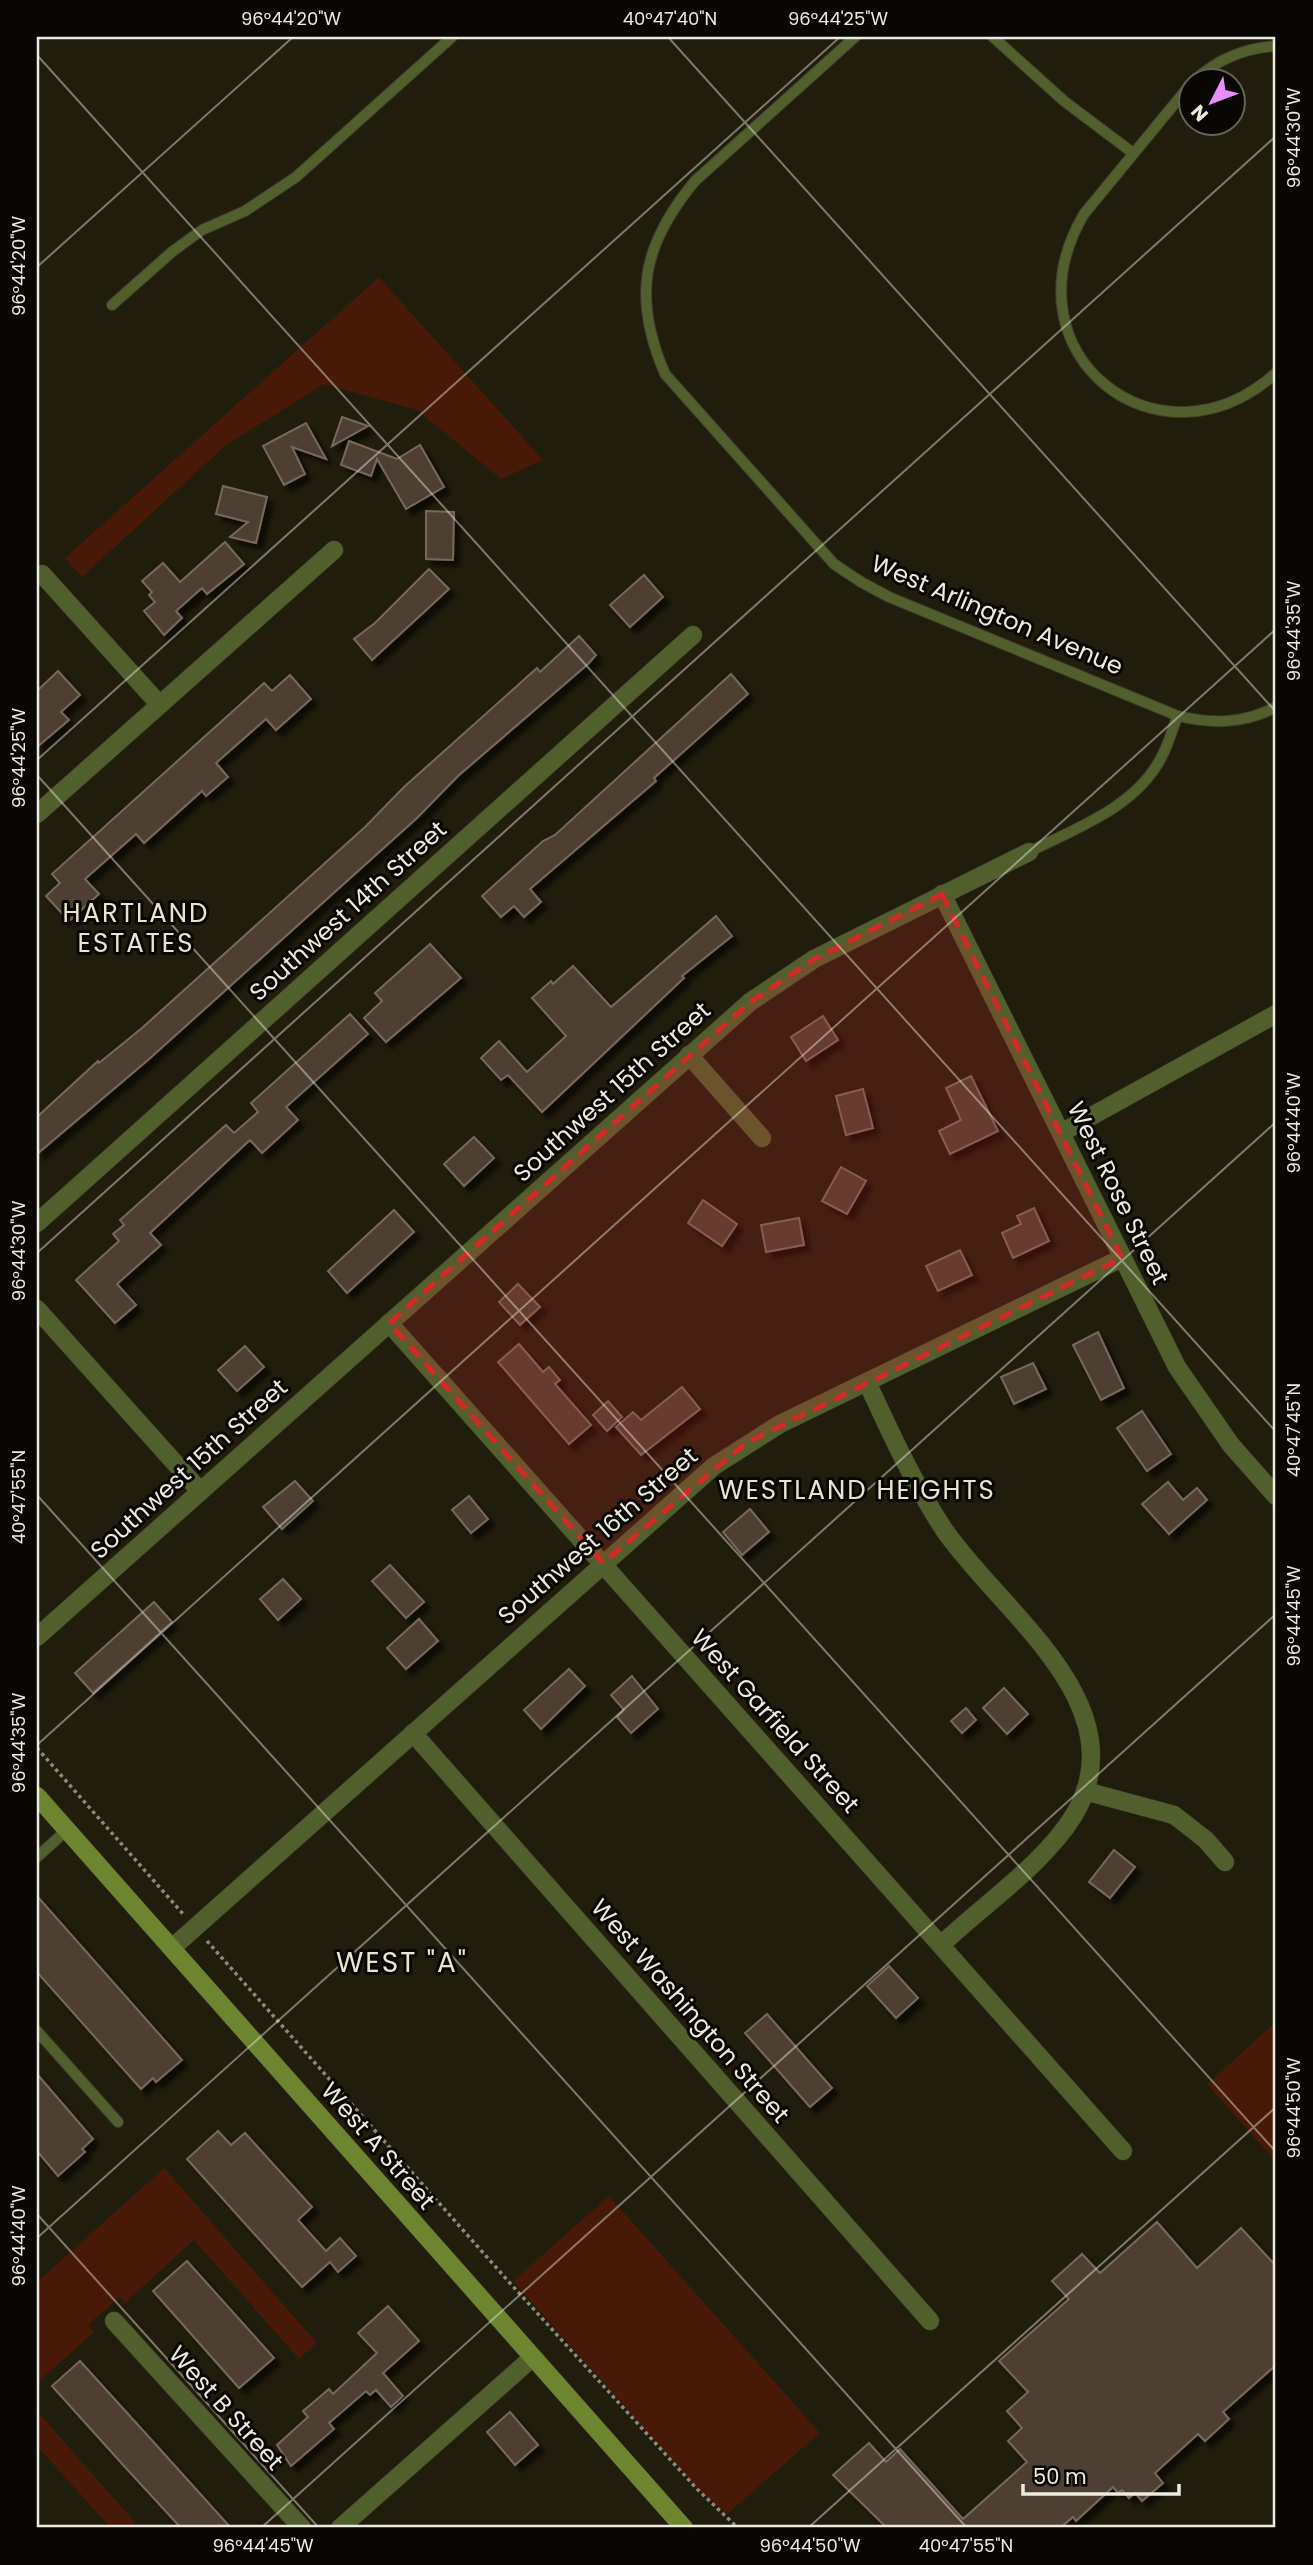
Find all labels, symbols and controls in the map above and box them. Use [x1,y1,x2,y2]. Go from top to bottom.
text: 96°44'20"W [241,6,341,31]
text: 40°47'40"N [623,6,717,31]
text: 96°44'25"W [788,6,888,31]
north arrow [1176,66,1246,136]
text: 96°44'30"W [1281,87,1306,188]
text: N [1185,99,1215,127]
text: 96°44'20"W [6,216,31,316]
street label: West Arlington Avenue [866,547,1128,683]
text: 96°44'35"W [1281,580,1306,681]
text: 96°44'25"W [6,708,31,808]
street label: Southwest 14th Street [242,813,453,1008]
district label: HARTLAND ESTATES [63,895,209,961]
street label: Southwest 15th Street [506,994,717,1189]
text: 96°44'40"W [1281,1072,1306,1174]
street label: West Rose Street [1060,1096,1177,1290]
text: 96°44'30"W [6,1200,31,1301]
street label: Southwest 15th Street [83,1371,294,1566]
text: 40°47'45"N [1281,1383,1306,1477]
street label: Southwest 16th Street [491,1440,705,1632]
text: 40°47'55"N [6,1450,31,1544]
district label: WESTLAND HEIGHTS [718,1472,996,1508]
text: 96°44'45"W [1281,1565,1306,1667]
street label: West Garfield Street [684,1621,867,1820]
text: 96°44'35"W [6,1692,31,1793]
street label: West Washington Street [584,1891,797,2130]
district label: WEST "A" [336,1943,468,1982]
text: 96°44'50"W [1281,2057,1306,2159]
street label: West A Street [314,2075,443,2216]
text: 96°44'40"W [6,2185,31,2287]
street label: West B Street [161,2338,291,2477]
scale bar [1023,2453,1178,2497]
text: 50 m [1033,2462,1087,2491]
text: 96°44'45"W [212,2533,314,2558]
text: 96°44'50"W [759,2533,861,2558]
text: 40°47'55"N [919,2533,1013,2558]

